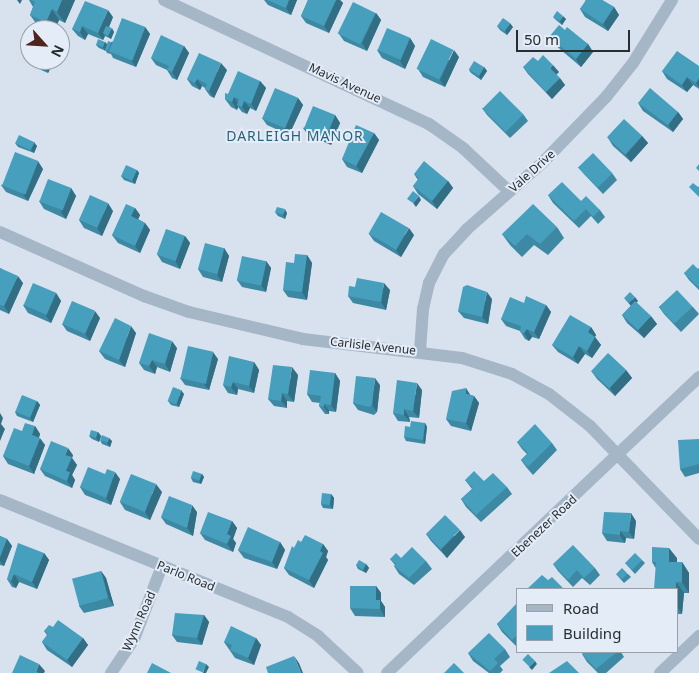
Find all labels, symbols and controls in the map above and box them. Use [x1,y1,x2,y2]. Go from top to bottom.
north arrow [20,20,70,70]
scale bar [519,20,633,52]
text: 50 m [524,29,559,49]
text: N [47,42,69,61]
street label: Mavis Avenue [307,60,383,106]
district label: DARLEIGH MANOR [224,128,366,144]
street label: Vale Drive [506,147,558,195]
street label: Carlisle Avenue [329,334,417,358]
street label: Ebenezer Road [508,492,580,560]
street label: Parlo Road [155,558,217,594]
legend [516,588,679,653]
street label: Wynn Road [119,589,159,653]
text: Road [563,598,599,618]
text: Building [563,623,621,643]

